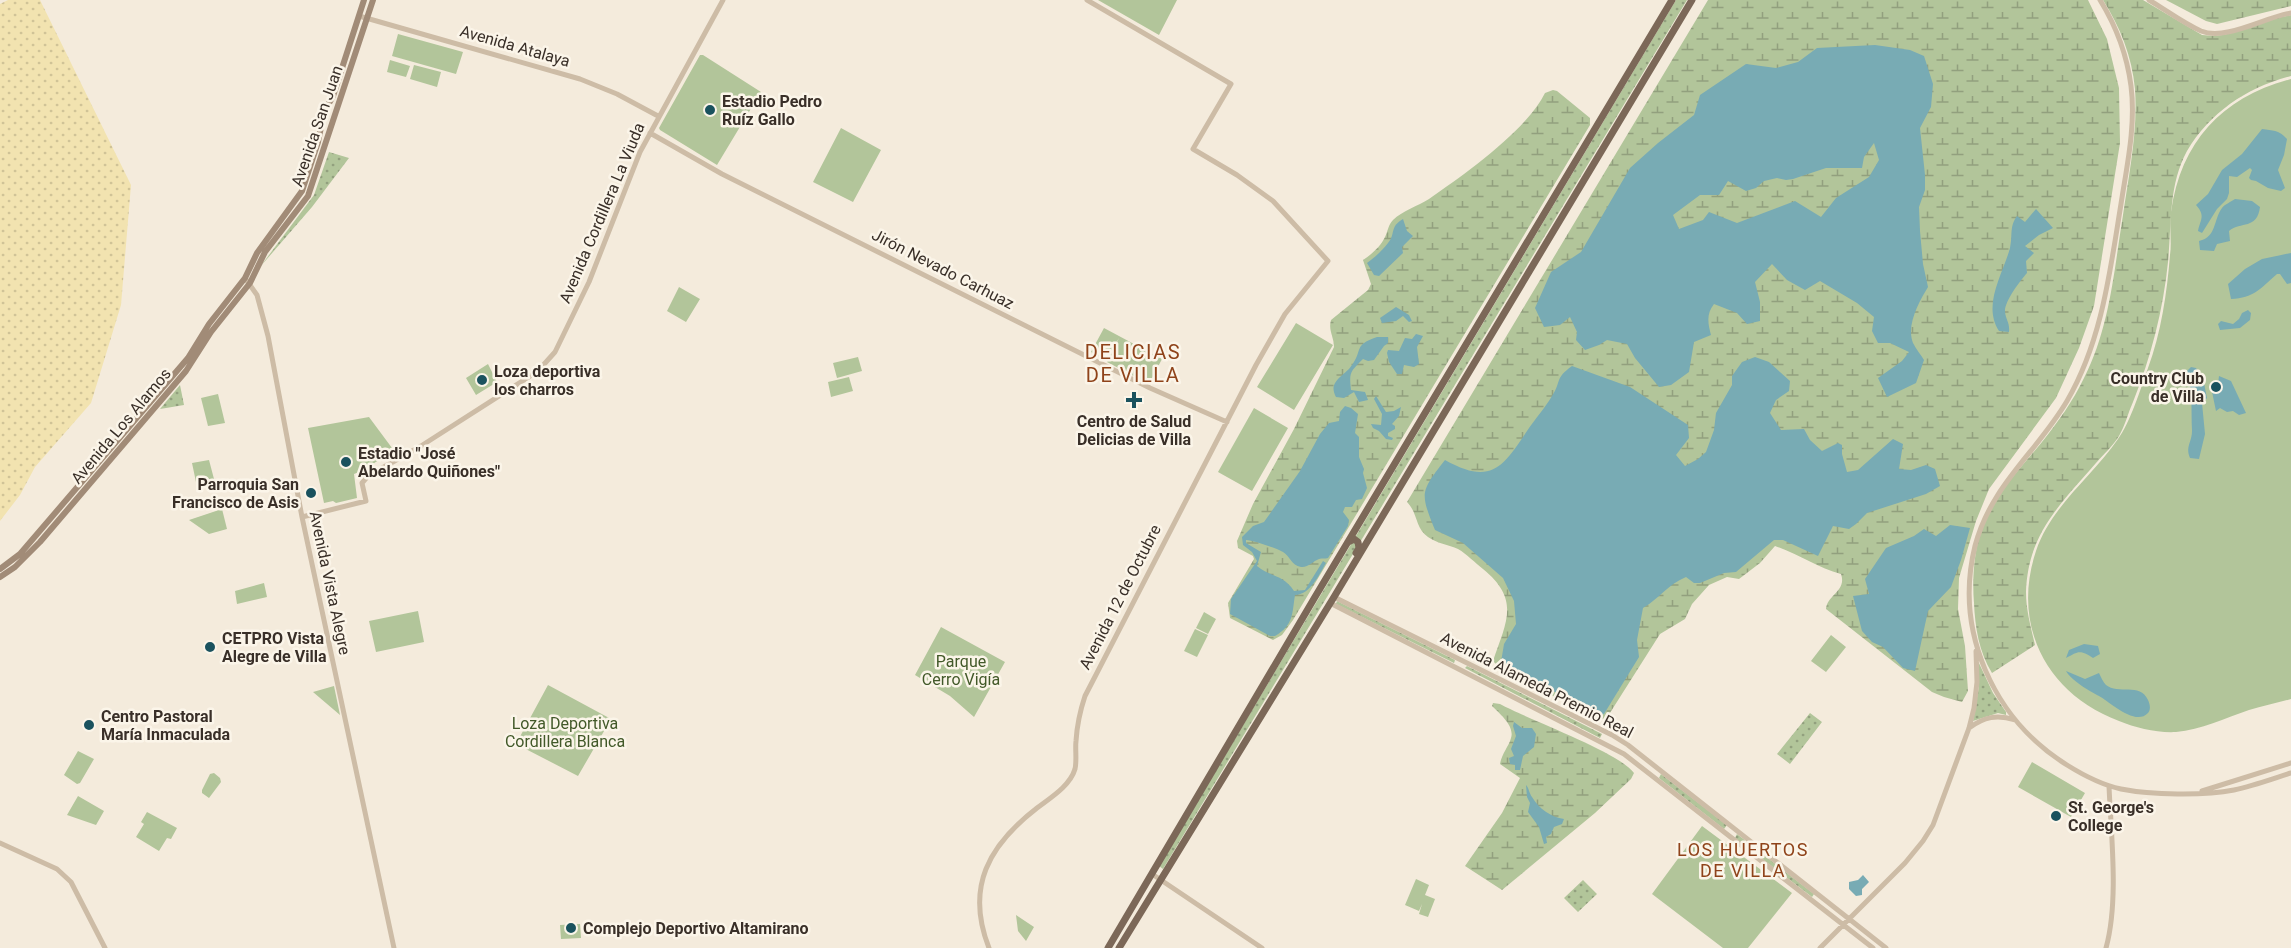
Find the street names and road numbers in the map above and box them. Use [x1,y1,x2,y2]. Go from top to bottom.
street label: Avenida Atalaya [458,21,572,71]
street label: Avenida San Juan [287,63,347,189]
street label: Avenida Cordillera La Viuda [555,120,649,306]
street label: Jirón Nevado Carhuaz [869,225,1017,313]
street label: Avenida Los Alamos [67,364,175,488]
street label: Avenida Vista Alegre [305,509,355,657]
street label: Avenida 12 de Octubre [1075,521,1165,673]
street label: Avenida Alameda Premio Real [1438,628,1636,742]

